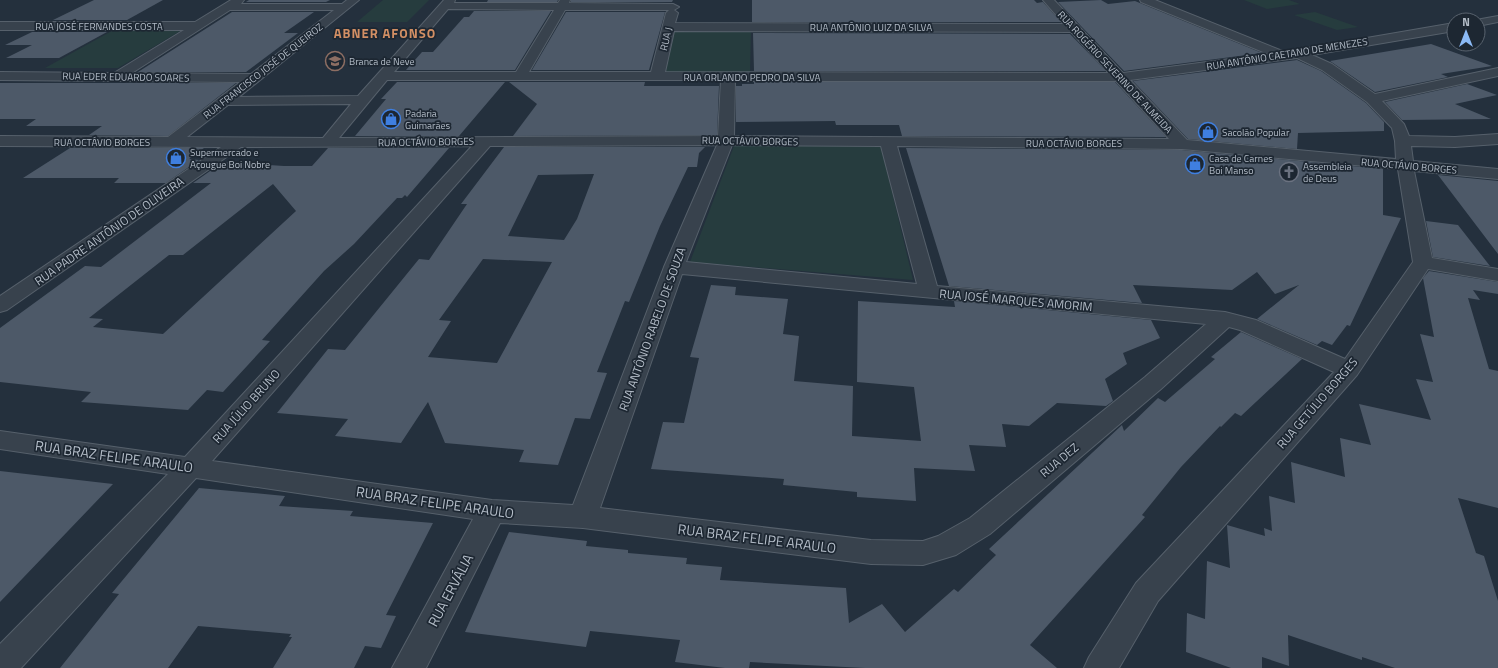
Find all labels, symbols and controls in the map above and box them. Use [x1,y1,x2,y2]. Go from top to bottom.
street label: RUA ROGÉRIO SEVERINO DE ALMEIDA [1054,7,1176,137]
north arrow [1446,12,1486,52]
text: N [1462,14,1470,30]
street label: RUA JOSÉ FERNANDES COSTA [35,19,163,34]
street label: RUA FRANCISCO JOSÉ DE QUEIROZ [200,19,326,123]
street label: RUA ANTÔNIO LUIZ DA SILVA [810,20,932,35]
district label: ABNER AFONSO [334,23,436,43]
street label: RUA J [656,26,676,52]
street label: RUA ANTÔNIO CAETANO DE MENEZES [1205,34,1369,74]
school or university icon: Branca de Neve [324,50,346,72]
place label: Branca de Neve [349,54,415,69]
street label: RUA EDER EDUARDO SOARES [62,68,190,86]
street label: RUA ORLANDO PEDRO DA SILVA [683,70,821,85]
place label: Padaria Guimarães [405,106,451,133]
shop icon: Padaria Guimarães [380,108,402,130]
shop icon: Sacolão Popular [1197,121,1219,143]
place label: Sacolão Popular [1222,125,1290,140]
street label: RUA OCTÁVIO BORGES [702,133,798,149]
street label: RUA OCTÁVIO BORGES [378,134,474,150]
street label: RUA OCTÁVIO BORGES [54,135,150,150]
street label: RUA OCTÁVIO BORGES [1026,136,1122,151]
place label: Supermercado e Açougue Boi Nobre [190,145,270,172]
shop icon: Supermercado e Açougue Boi Nobre [165,147,187,169]
place label: Casa de Carnes Boi Manso [1209,151,1273,178]
shop icon: Casa de Carnes Boi Manso [1184,153,1206,175]
street label: RUA OCTÁVIO BORGES [1360,154,1458,178]
place label: Assembleia de Deus [1303,159,1352,186]
church icon: Assembleia de Deus [1278,161,1300,183]
street label: RUA PADRE ANTÔNIO DE OLIVEIRA [30,172,188,290]
street label: RUA ANTÔNIO RABELO DE SOUZA [613,244,691,414]
street label: RUA JOSÉ MARQUES AMORIM [939,284,1093,316]
street label: RUA GETÚLIO BORGES [1272,353,1362,453]
street label: RUA JÚLIO BRUNO [208,365,285,447]
street label: RUA BRAZ FELIPE ARAULO [34,435,194,477]
street label: RUA DEZ [1035,438,1083,482]
street label: RUA BRAZ FELIPE ARAULO [355,481,515,523]
street label: RUA BRAZ FELIPE ARAULO [677,518,837,558]
street label: RUA ERVÁLIA [422,549,478,630]

